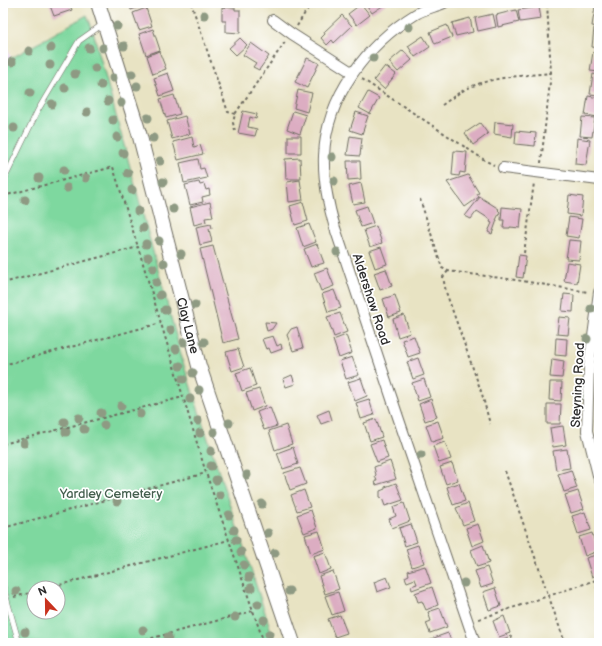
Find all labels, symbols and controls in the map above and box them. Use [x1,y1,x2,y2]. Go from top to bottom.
street label: Aldershaw Road [349,252,393,347]
street label: Clay Lane [173,296,203,356]
street label: Steyning Road [568,342,588,428]
park label: Yardley Cemetery [59,486,162,502]
north arrow [26,580,66,620]
text: N [36,584,49,599]

